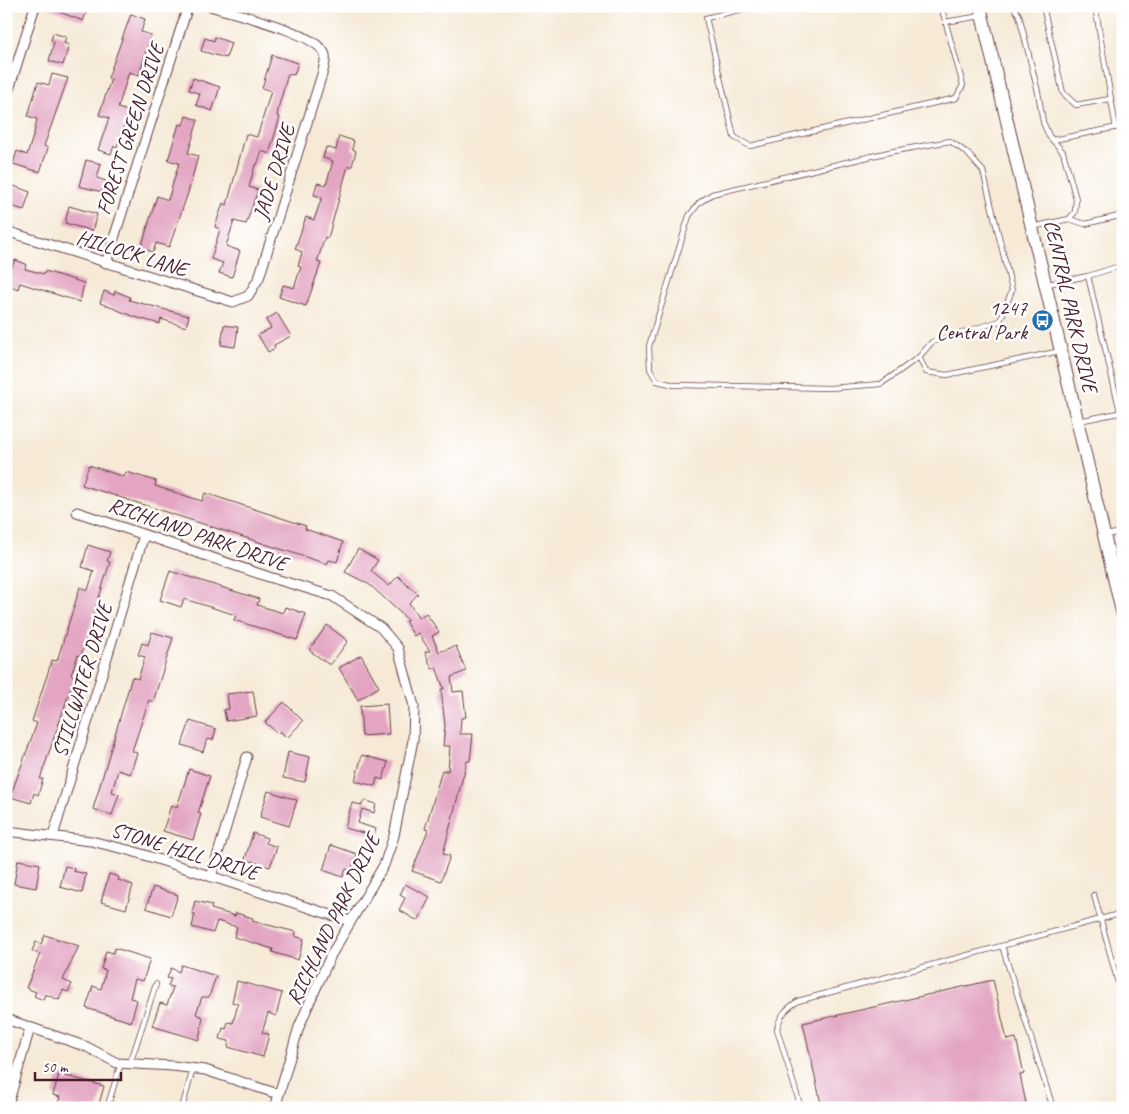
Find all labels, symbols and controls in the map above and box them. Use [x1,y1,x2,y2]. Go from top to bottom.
street label: FOREST GREEN DRIVE [90,38,171,218]
street label: JADE DRIVE [247,118,302,224]
street label: CENTRAL PARK DRIVE [1039,217,1104,397]
street label: HILLOCK LANE [73,224,193,283]
place label: 1247 Central Park [937,295,1029,345]
bus stop icon: 1247 Central Park [1031,308,1055,332]
street label: RICHLAND PARK DRIVE [105,491,293,578]
street label: STILLWATER DRIVE [46,597,119,760]
street label: STONE HILL DRIVE [108,816,264,887]
street label: RICHLAND PARK DRIVE [280,827,387,1009]
scale bar [35,1049,121,1081]
text: 50 m [42,1058,69,1077]

